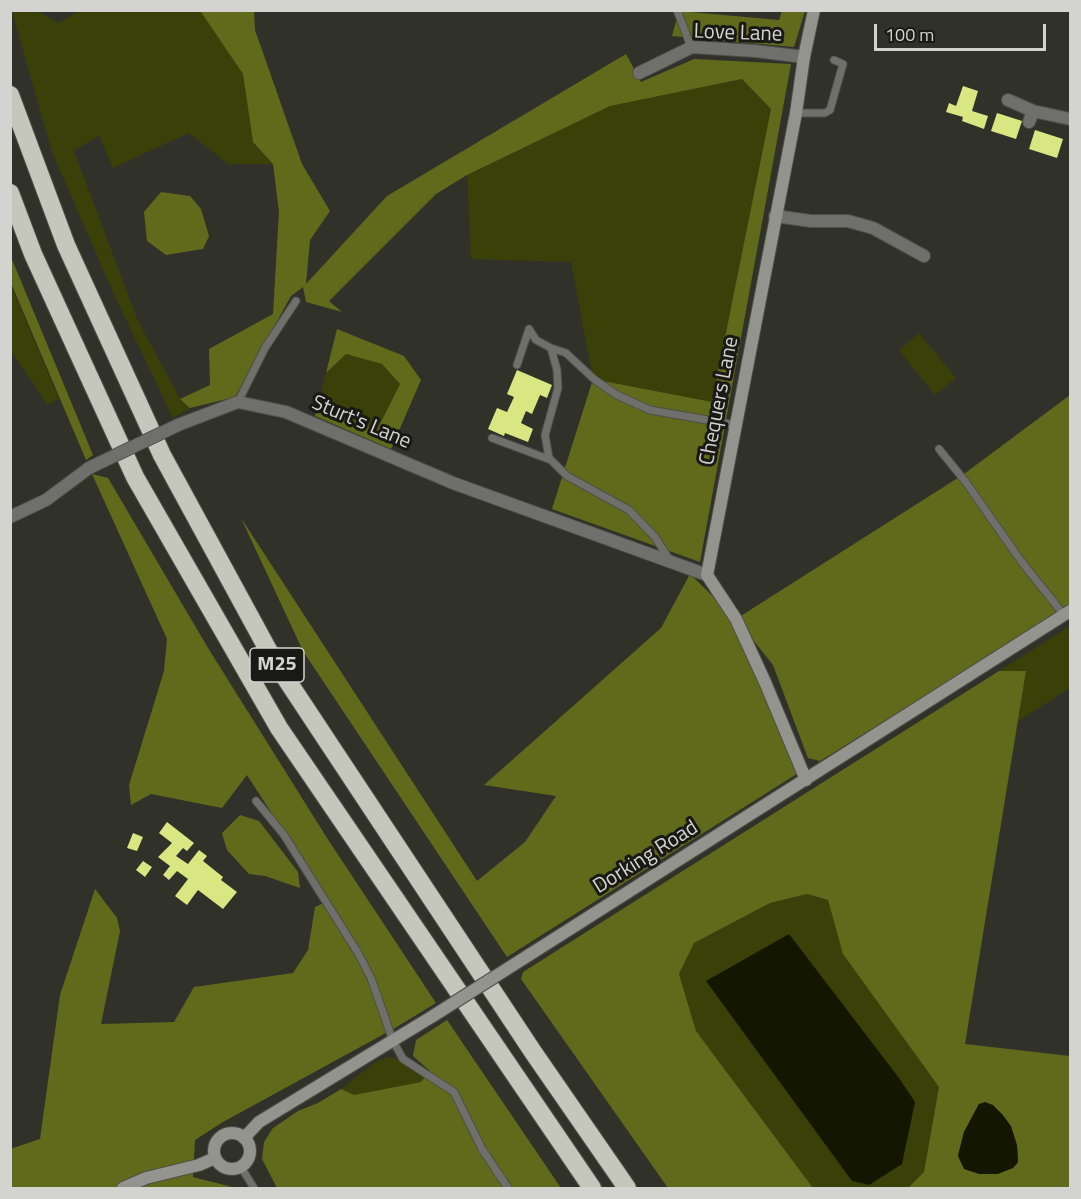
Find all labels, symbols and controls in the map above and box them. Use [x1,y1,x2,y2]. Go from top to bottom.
scale bar [877,12,1050,50]
street label: Love Lane [693,20,783,48]
text: 100 m [885,21,934,48]
street label: Chequers Lane [695,335,745,467]
street label: Sturt's Lane [308,391,414,455]
road number: M25 [250,648,304,682]
street label: Dorking Road [589,816,703,900]

